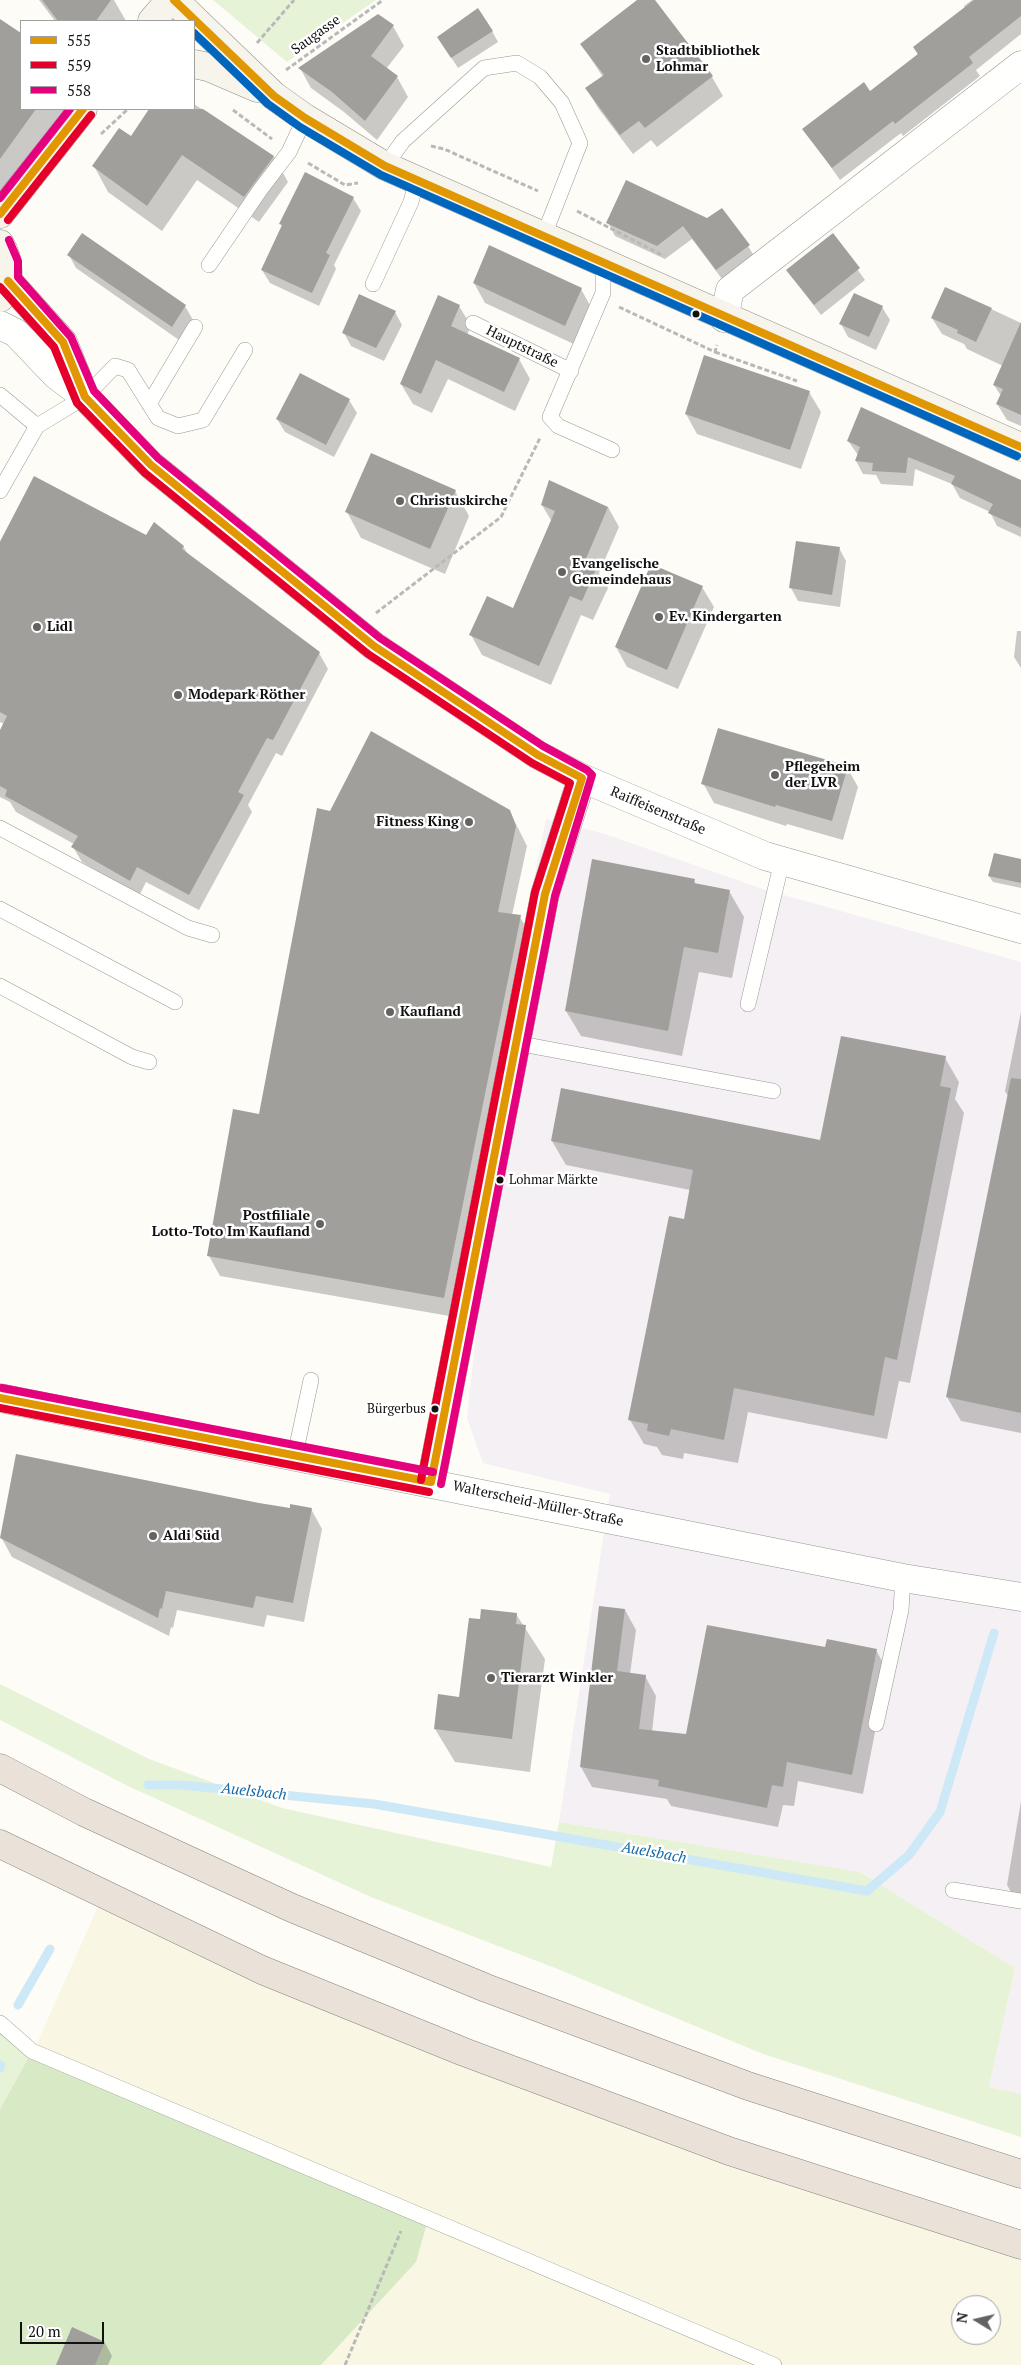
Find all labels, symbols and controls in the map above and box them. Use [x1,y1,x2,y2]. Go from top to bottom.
street label: Saugasse [288,12,344,58]
legend [20,20,195,110]
text: 555 [67,30,91,50]
place label: Stadtbibliothek Lohmar [656,43,760,75]
marker: Stadtbibliothek Lohmar [640,53,652,65]
text: 559 [67,55,91,75]
text: 558 [67,80,91,100]
unlabelled marker [691,309,701,319]
street label: Hauptstraße [483,322,561,372]
place label: Christuskirche [410,493,508,509]
marker: Christuskirche [394,495,406,507]
place label: Evangelische Gemeindehaus [572,556,671,588]
marker: Evangelische Gemeindehaus [556,566,568,578]
place label: Ev. Kindergarten [669,609,782,625]
marker: Ev. Kindergarten [653,611,665,623]
place label: Lidl [47,619,73,635]
marker: Lidl [31,621,43,633]
place label: Modepark Röther [188,687,305,703]
marker: Modepark Röther [172,689,184,701]
place label: Pflegeheim der LVR [785,759,860,792]
marker: Pflegeheim der LVR [769,769,781,781]
street label: Raiffeisenstraße [608,783,708,839]
place label: Fitness King [376,814,459,830]
marker: Fitness King [463,816,475,828]
place label: Kaufland [400,1004,461,1020]
marker: Kaufland [384,1006,396,1018]
place label: Lohmar Märkte [509,1172,598,1188]
marker: Lohmar Märkte [495,1175,505,1185]
place label: Postfiliale Lotto-Toto Im Kaufland [152,1208,310,1240]
marker: Postfiliale Lotto-Toto Im Kaufland [314,1218,326,1230]
place label: Bürgerbus [367,1401,426,1417]
marker: Bürgerbus [430,1404,440,1414]
street label: Walterscheid-Müller-Straße [451,1478,625,1530]
place label: Aldi Süd [163,1528,220,1544]
marker: Aldi Süd [147,1530,159,1542]
place label: Tierarzt Winkler [501,1670,613,1686]
marker: Tierarzt Winkler [485,1672,497,1684]
water label: Auelsbach [220,1780,288,1804]
water label: Auelsbach [620,1838,688,1868]
north arrow [951,2295,1001,2345]
text: N [951,2311,972,2324]
scale bar [22,2312,106,2344]
text: 20 m [28,2321,61,2341]

